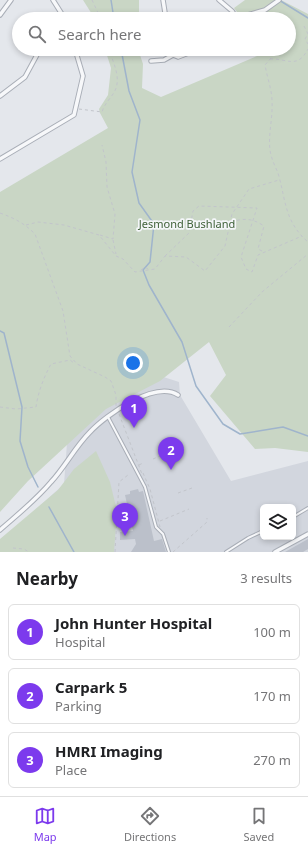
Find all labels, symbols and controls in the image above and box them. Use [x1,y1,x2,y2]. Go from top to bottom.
search box [12,12,296,56]
icon: search [26,23,48,45]
text: Search here [58,24,141,44]
park label: Jesmond Bushland [138,216,235,231]
your location [123,353,143,373]
pin: 1 [121,395,147,428]
pin: 2 [158,437,184,470]
pin: 3 [112,503,138,536]
map controls [260,504,296,540]
button: layers [260,504,296,540]
text: Nearby [16,567,78,590]
text: 3 results [240,569,292,587]
text: John Hunter Hospital [55,613,212,633]
text: 1 [26,623,34,641]
text: 100 m [253,623,291,641]
text: Hospital [55,633,105,651]
text: Carpark 5 [55,677,127,697]
text: 2 [26,687,34,705]
text: 170 m [253,687,291,705]
text: Parking [55,697,102,715]
text: HMRI Imaging [55,741,163,761]
text: 3 [26,751,34,769]
text: 270 m [253,751,291,769]
text: Place [55,761,87,779]
tab: Map [34,805,57,844]
tab: Directions [124,805,176,844]
tab: Saved [244,805,274,844]

